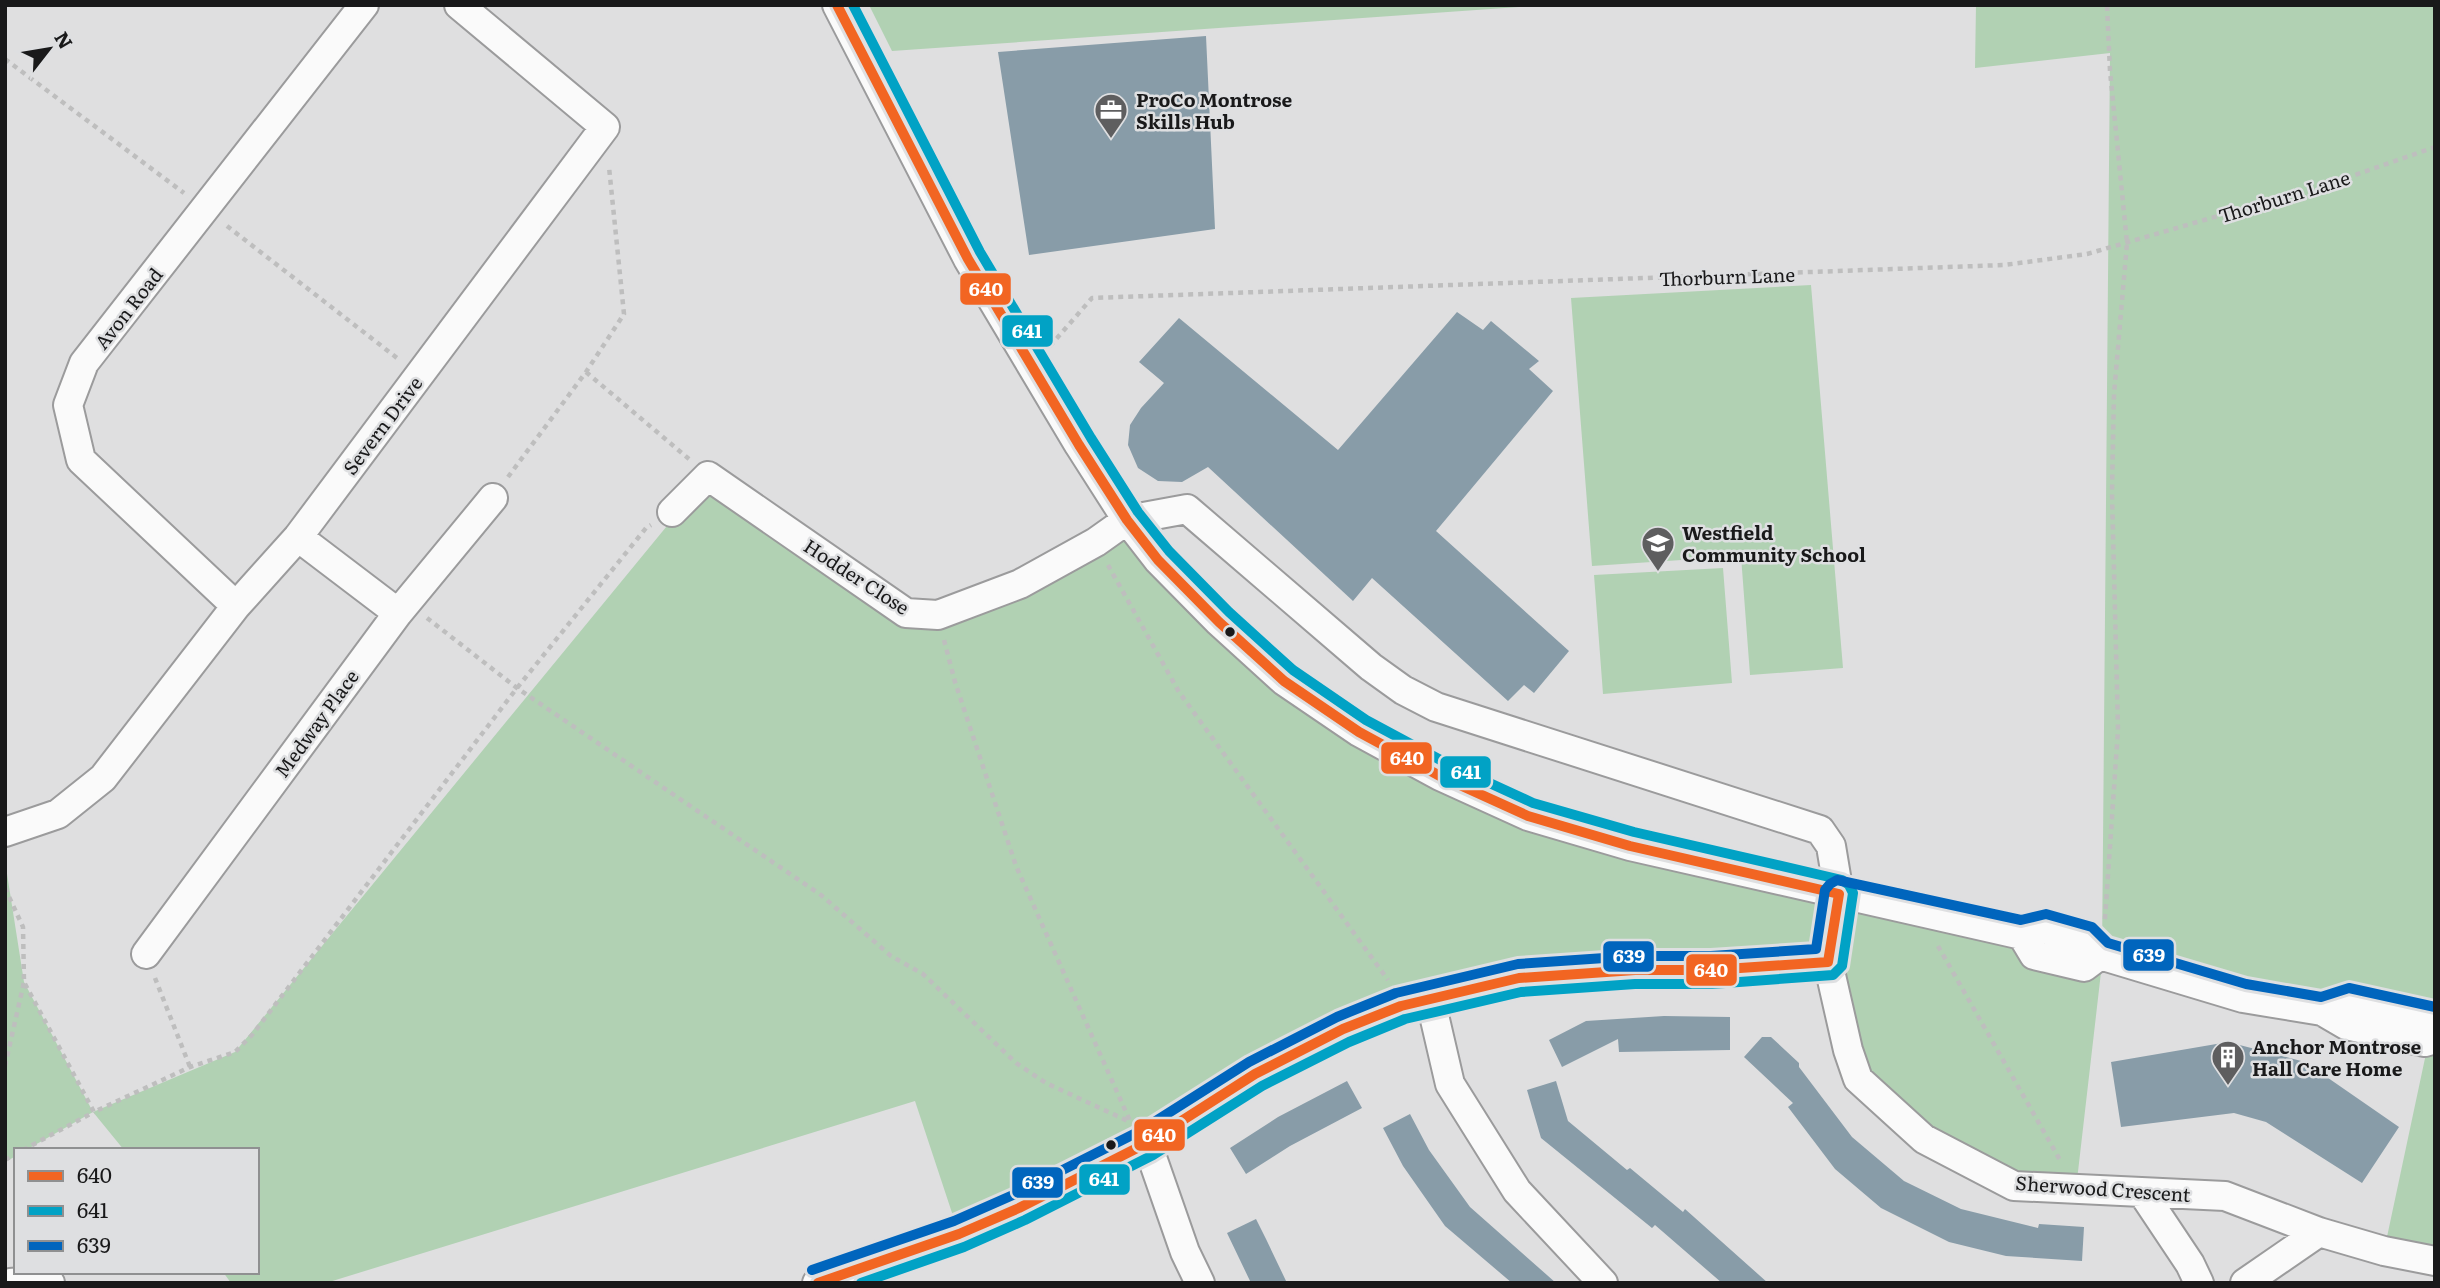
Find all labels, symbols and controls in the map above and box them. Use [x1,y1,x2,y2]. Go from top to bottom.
north arrow [14,14,84,84]
text: N [48,26,81,54]
place label: ProCo Montrose Skills Hub [1136,85,1293,135]
office icon: ProCo Montrose Skills Hub [1092,91,1130,140]
street label: Thorburn Lane [2215,163,2353,229]
street label: Thorburn Lane [1658,260,1796,292]
street label: Avon Road [87,261,169,355]
line badge: 640 [959,272,1012,306]
text: 640 [969,274,1003,302]
line badge: 641 [1001,314,1054,348]
text: 641 [1012,316,1042,344]
street label: Severn Drive [336,370,428,480]
place label: Westfield Community School [1682,518,1866,568]
school or university icon: Westfield Community School [1639,524,1677,573]
street label: Hodder Close [799,531,915,621]
unlabelled marker [1223,625,1237,639]
street label: Medway Place [267,663,365,783]
line badge: 640 [1380,741,1433,775]
text: 640 [1390,743,1424,771]
line badge: 641 [1439,755,1492,789]
text: 641 [1451,757,1481,785]
line badge: 639 [2122,938,2175,972]
line badge: 639 [1602,940,1655,973]
text: 639 [2133,940,2165,968]
text: 639 [1613,941,1645,969]
line badge: 640 [1685,953,1738,987]
text: 640 [1694,955,1728,983]
place label: Anchor Montrose Hall Care Home [2252,1032,2421,1082]
building icon: Anchor Montrose Hall Care Home [2209,1038,2247,1087]
line badge: 640 [1133,1118,1186,1152]
text: 640 [1142,1120,1176,1148]
unlabelled marker [1104,1138,1118,1152]
legend [14,1148,259,1274]
text: 640 [77,1158,112,1189]
line badge: 641 [1078,1163,1131,1196]
text: 641 [1089,1164,1119,1192]
line badge: 639 [1011,1166,1064,1199]
text: 639 [1022,1167,1054,1195]
street label: Sherwood Crescent [2015,1168,2192,1208]
text: 641 [77,1193,109,1224]
text: 639 [77,1228,111,1259]

